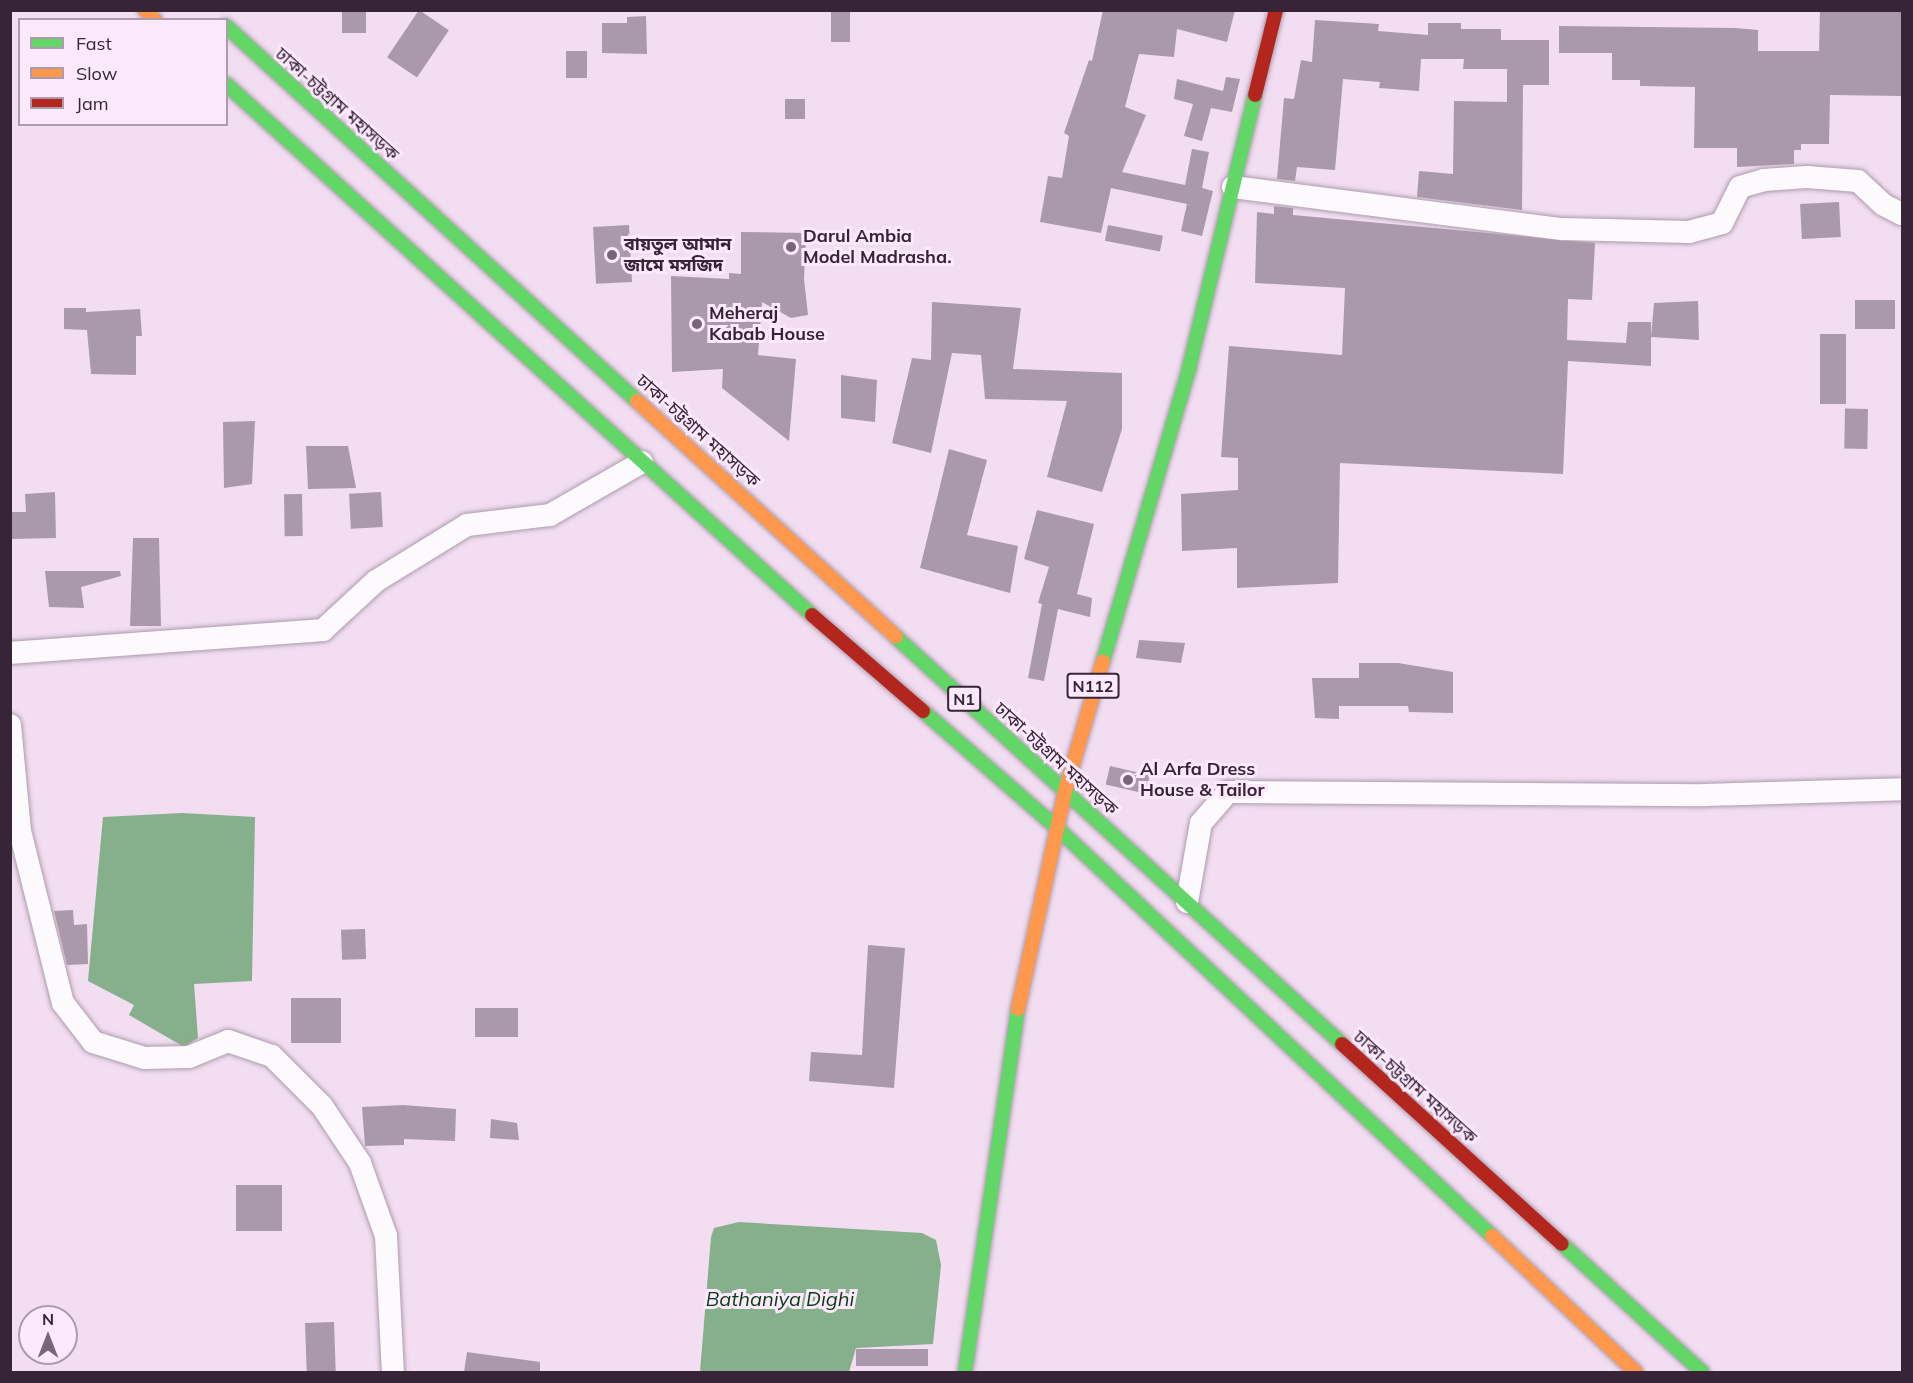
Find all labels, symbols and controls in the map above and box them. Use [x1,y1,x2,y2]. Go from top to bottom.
legend [18,18,228,126]
text: Fast [76,32,112,55]
street label: ঢাকা-চট্টগ্রাম মহাসড়ক [271,43,403,165]
text: Slow [76,62,117,85]
text: Jam [76,92,109,115]
place label: Darul Ambia Model Madrasha. [803,226,952,268]
place label: বায়তুল আমান জামে মসজিদ [624,234,731,276]
marker: Darul Ambia Model Madrasha. [784,240,798,254]
marker: বায়তুল আমান জামে মসজিদ [605,248,619,262]
place label: Meheraj Kabab House [709,303,825,346]
marker: Meheraj Kabab House [690,317,704,331]
street label: ঢাকা-চট্টগ্রাম মহাসড়ক [632,370,764,492]
road number: N112 [1066,673,1120,699]
road number: N1 [946,686,982,712]
street label: ঢাকা-চট্টগ্রাম মহাসড়ক [990,698,1122,820]
place label: Al Arfa Dress House & Tailor [1140,759,1264,802]
marker: Al Arfa Dress House & Tailor [1121,773,1135,787]
street label: ঢাকা-চট্টগ্রাম মহাসড়ক [1349,1026,1481,1148]
water label: Bathaniya Dighi [706,1286,854,1310]
north arrow [18,1305,78,1365]
text: N [42,1309,54,1329]

